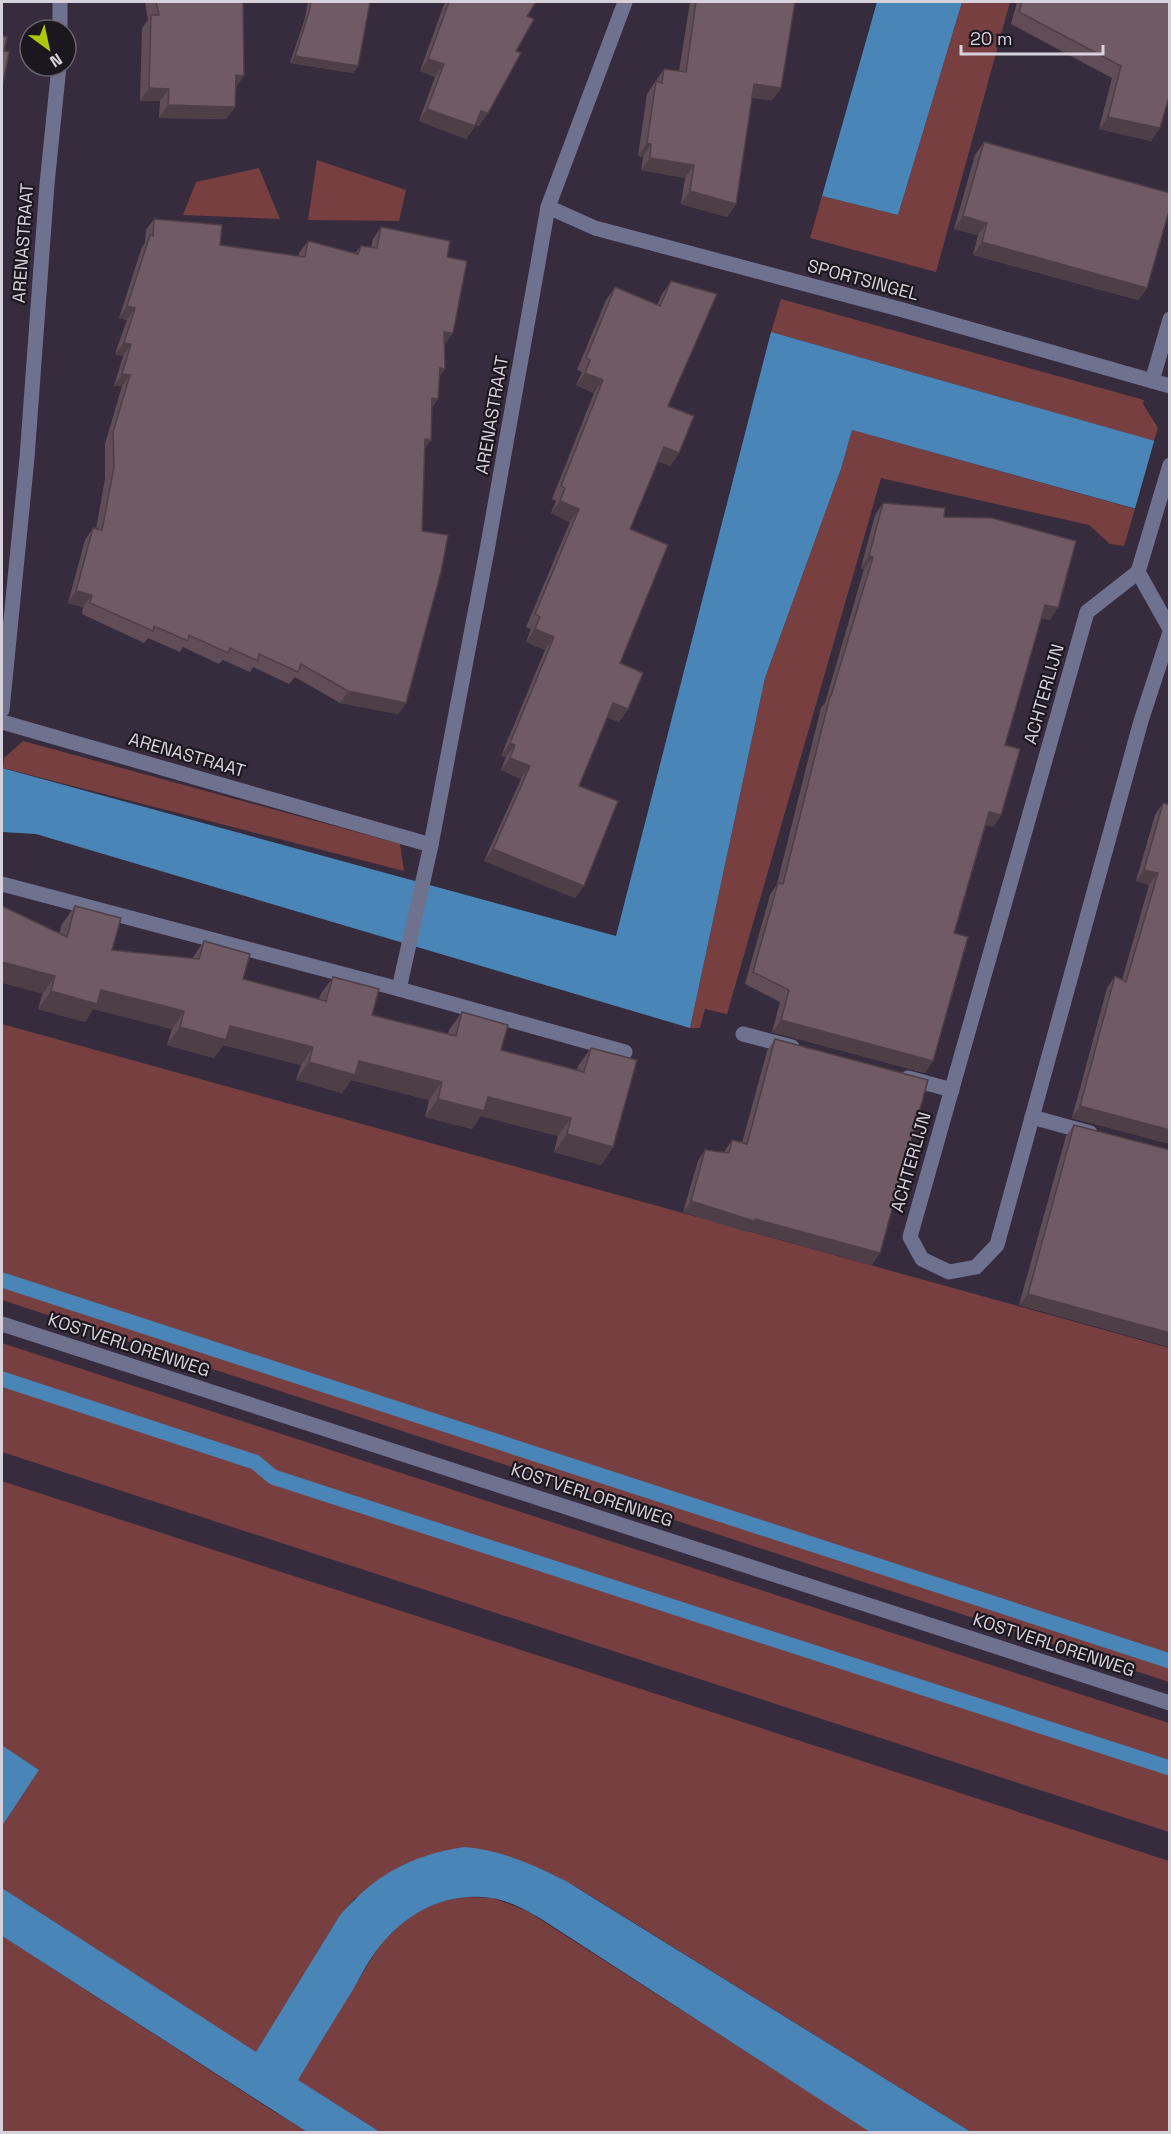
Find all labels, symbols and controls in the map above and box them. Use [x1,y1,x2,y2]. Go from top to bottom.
north arrow [18,18,78,78]
scale bar [961,18,1104,56]
text: 20 m [970,27,1013,50]
text: N [46,48,66,72]
street label: ARENASTRAAT [7,182,38,304]
street label: SPORTSINGEL [805,254,922,305]
street label: ARENASTRAAT [470,353,513,476]
street label: ACHTERLIJN [1018,641,1069,747]
street label: ARENASTRAAT [126,727,249,782]
street label: ACHTERLIJN [885,1109,936,1215]
street label: KOSTVERLORENWEG [45,1307,213,1382]
street label: KOSTVERLORENWEG [508,1457,676,1532]
street label: KOSTVERLORENWEG [970,1607,1138,1682]

